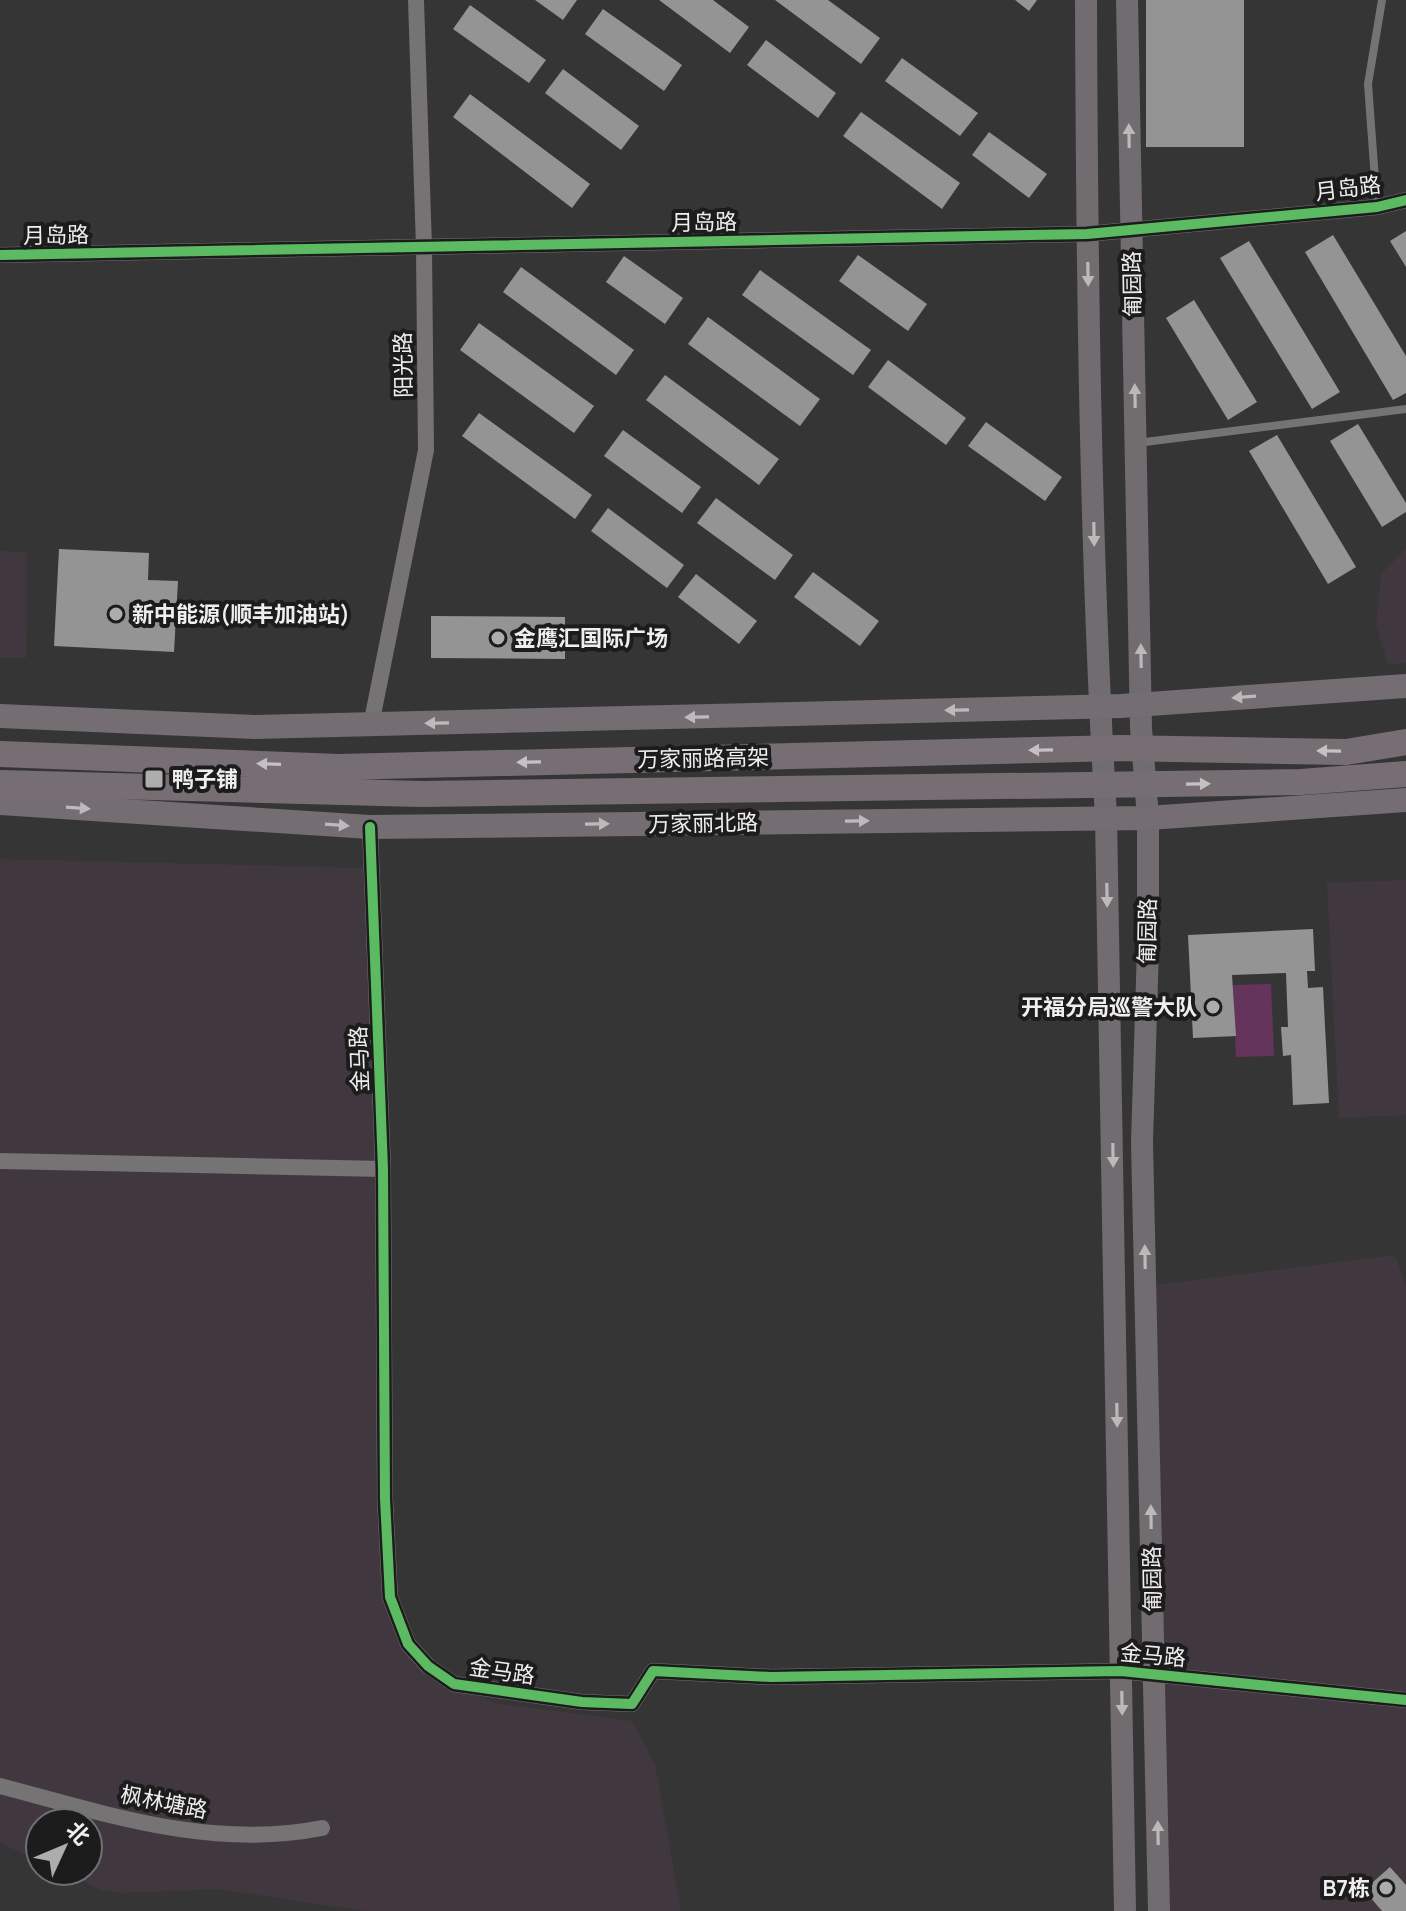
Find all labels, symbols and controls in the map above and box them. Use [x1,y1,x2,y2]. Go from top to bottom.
one-way arrow [1123,123,1136,148]
street label: 月岛路 [1313,169,1383,207]
street label: 月岛路 [671,206,737,238]
street label: 月岛路 [23,219,89,251]
street label: 匍园路 [1116,251,1148,317]
one-way arrow [1081,262,1094,287]
street label: 阳光路 [387,332,419,398]
one-way arrow [1129,383,1142,408]
one-way arrow [1088,522,1101,547]
place label: 新中能源(顺丰加油站) [132,599,350,629]
marker: 新中能源(顺丰加油站) [107,605,125,623]
place label: 金鹰汇国际广场 [514,623,668,653]
marker: 金鹰汇国际广场 [489,629,507,647]
one-way arrow [1135,643,1147,668]
one-way arrow [1231,691,1256,704]
one-way arrow [944,704,969,717]
one-way arrow [684,710,709,723]
one-way arrow [424,717,449,729]
street label: 万家丽路高架 [637,742,769,774]
one-way arrow [1028,744,1053,757]
one-way arrow [1316,745,1341,758]
one-way arrow [516,756,541,769]
one-way arrow [256,758,281,771]
place label: 鸭子铺 [172,764,238,794]
marker: 鸭子铺 [143,768,165,790]
one-way arrow [1186,777,1211,790]
one-way arrow [66,802,91,815]
street label: 万家丽北路 [648,807,758,839]
one-way arrow [845,815,870,828]
one-way arrow [325,818,350,831]
one-way arrow [585,818,610,830]
one-way arrow [1100,883,1113,908]
street label: 匍园路 [1131,898,1163,964]
place label: 开福分局巡警大队 [1021,992,1197,1022]
marker: 开福分局巡警大队 [1204,998,1222,1016]
street label: 金马路 [343,1025,375,1093]
one-way arrow [1106,1143,1119,1168]
one-way arrow [1138,1244,1151,1269]
one-way arrow [1111,1403,1123,1428]
one-way arrow [1144,1504,1157,1529]
street label: 匍园路 [1136,1546,1168,1612]
street label: 金马路 [1119,1637,1187,1673]
street label: 金马路 [467,1652,537,1690]
one-way arrow [1115,1691,1128,1716]
street label: 枫林塘路 [118,1779,210,1825]
north arrow [24,1807,104,1887]
text: 北 [60,1815,97,1851]
one-way arrow [1151,1820,1164,1845]
place label: B7栋 [1322,1873,1370,1903]
marker: B7栋 [1377,1879,1395,1897]

